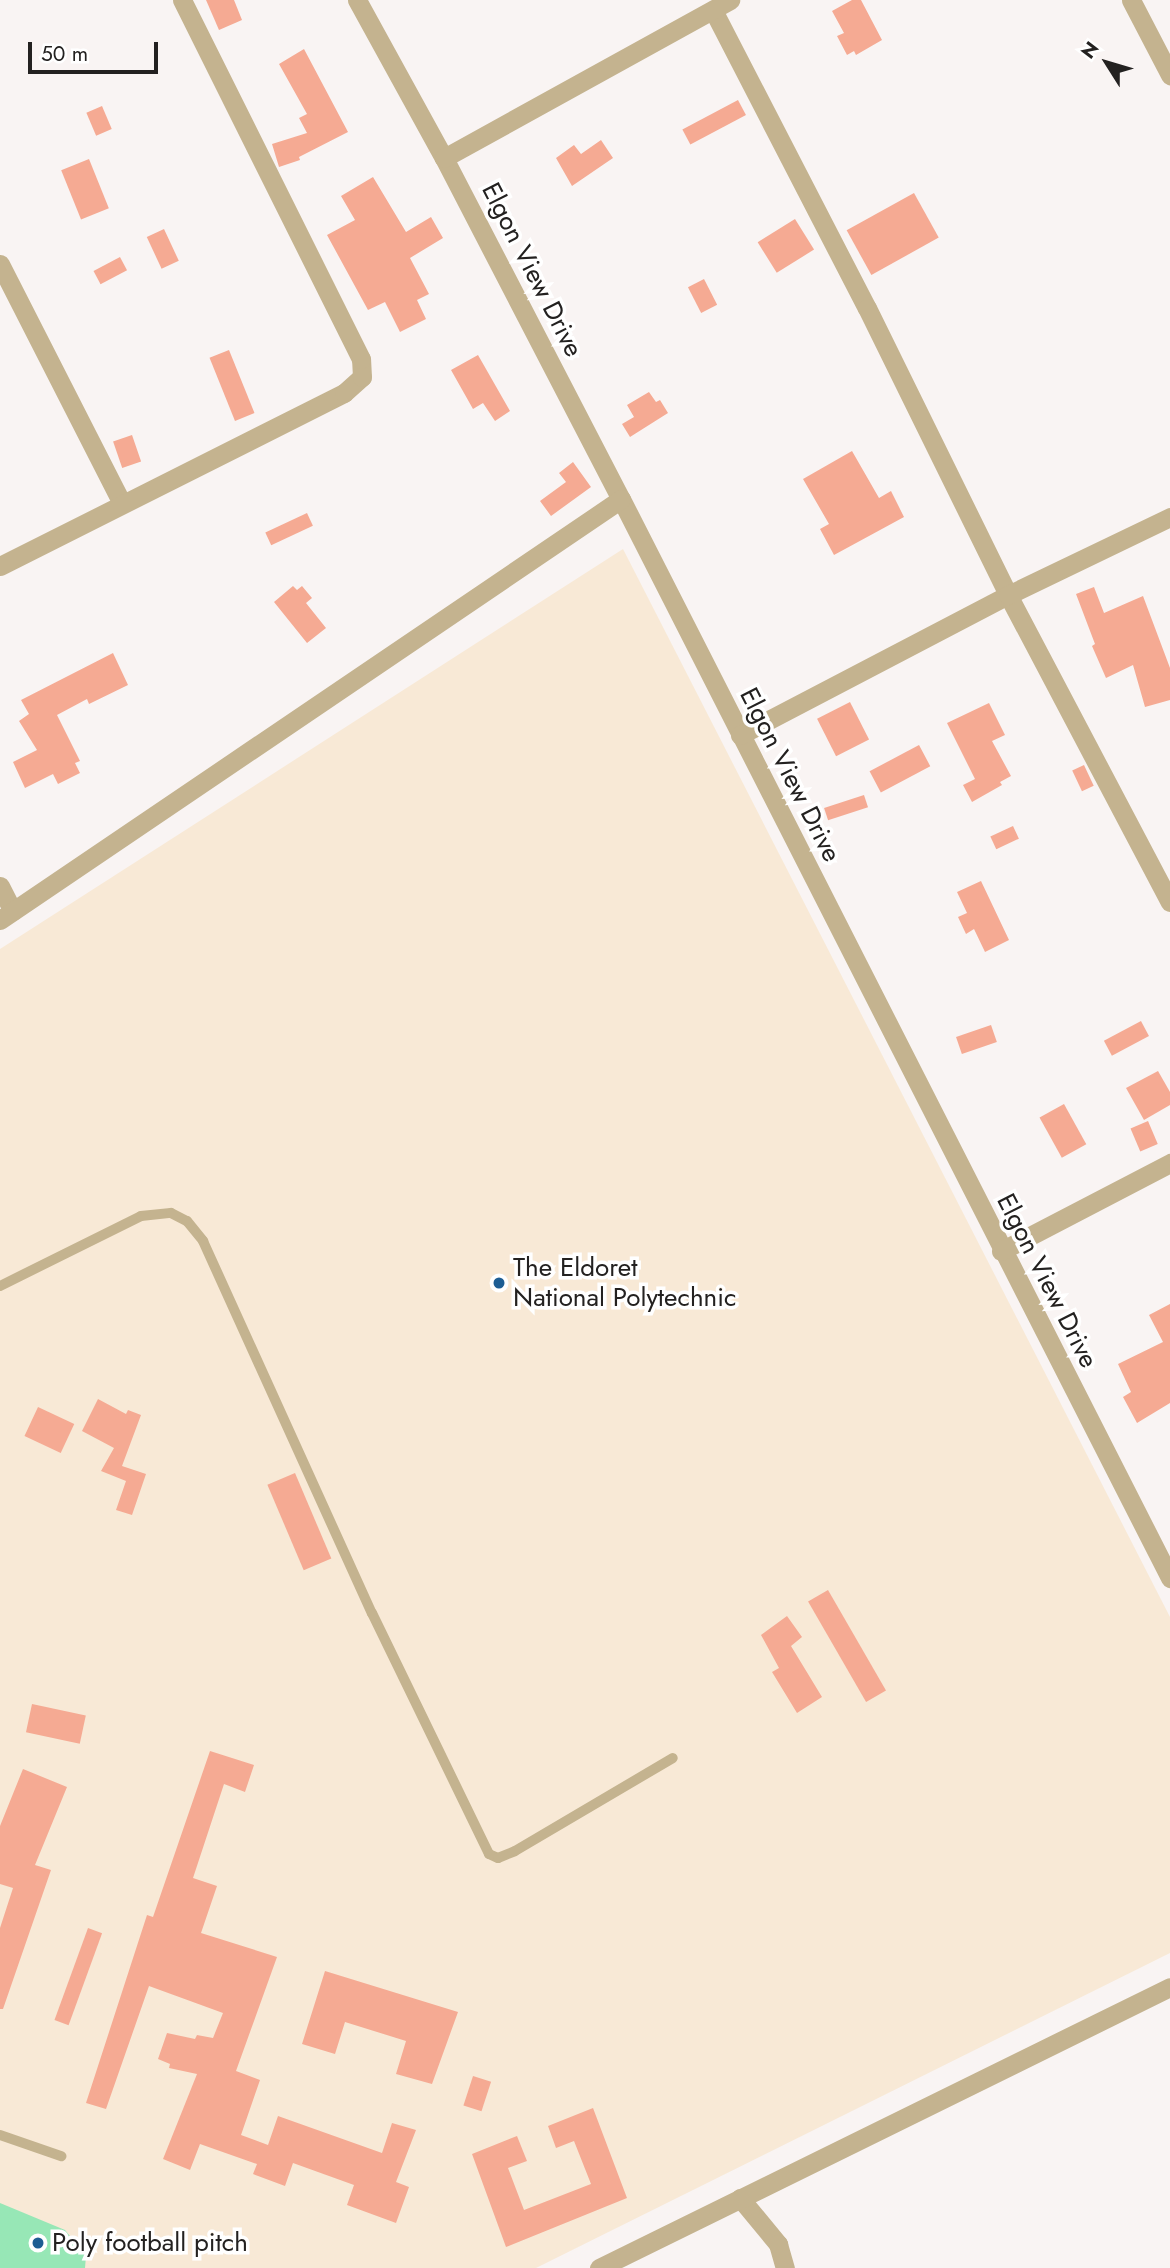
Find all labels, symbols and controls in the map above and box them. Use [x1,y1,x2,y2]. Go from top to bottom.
scale bar [32,28,161,72]
north arrow [1072,28,1142,98]
text: N [1075,36,1105,64]
text: 50 m [41,39,88,69]
street label: Elgon View Drive [475,178,589,362]
street label: Elgon View Drive [733,683,847,867]
street label: Elgon View Drive [990,1189,1104,1373]
place label: The Eldoret National Polytechnic [513,1252,736,1314]
marker: The Eldoret National Polytechnic [491,1275,507,1291]
place label: Poly football pitch [52,2227,248,2259]
marker: Poly football pitch [30,2235,46,2251]

